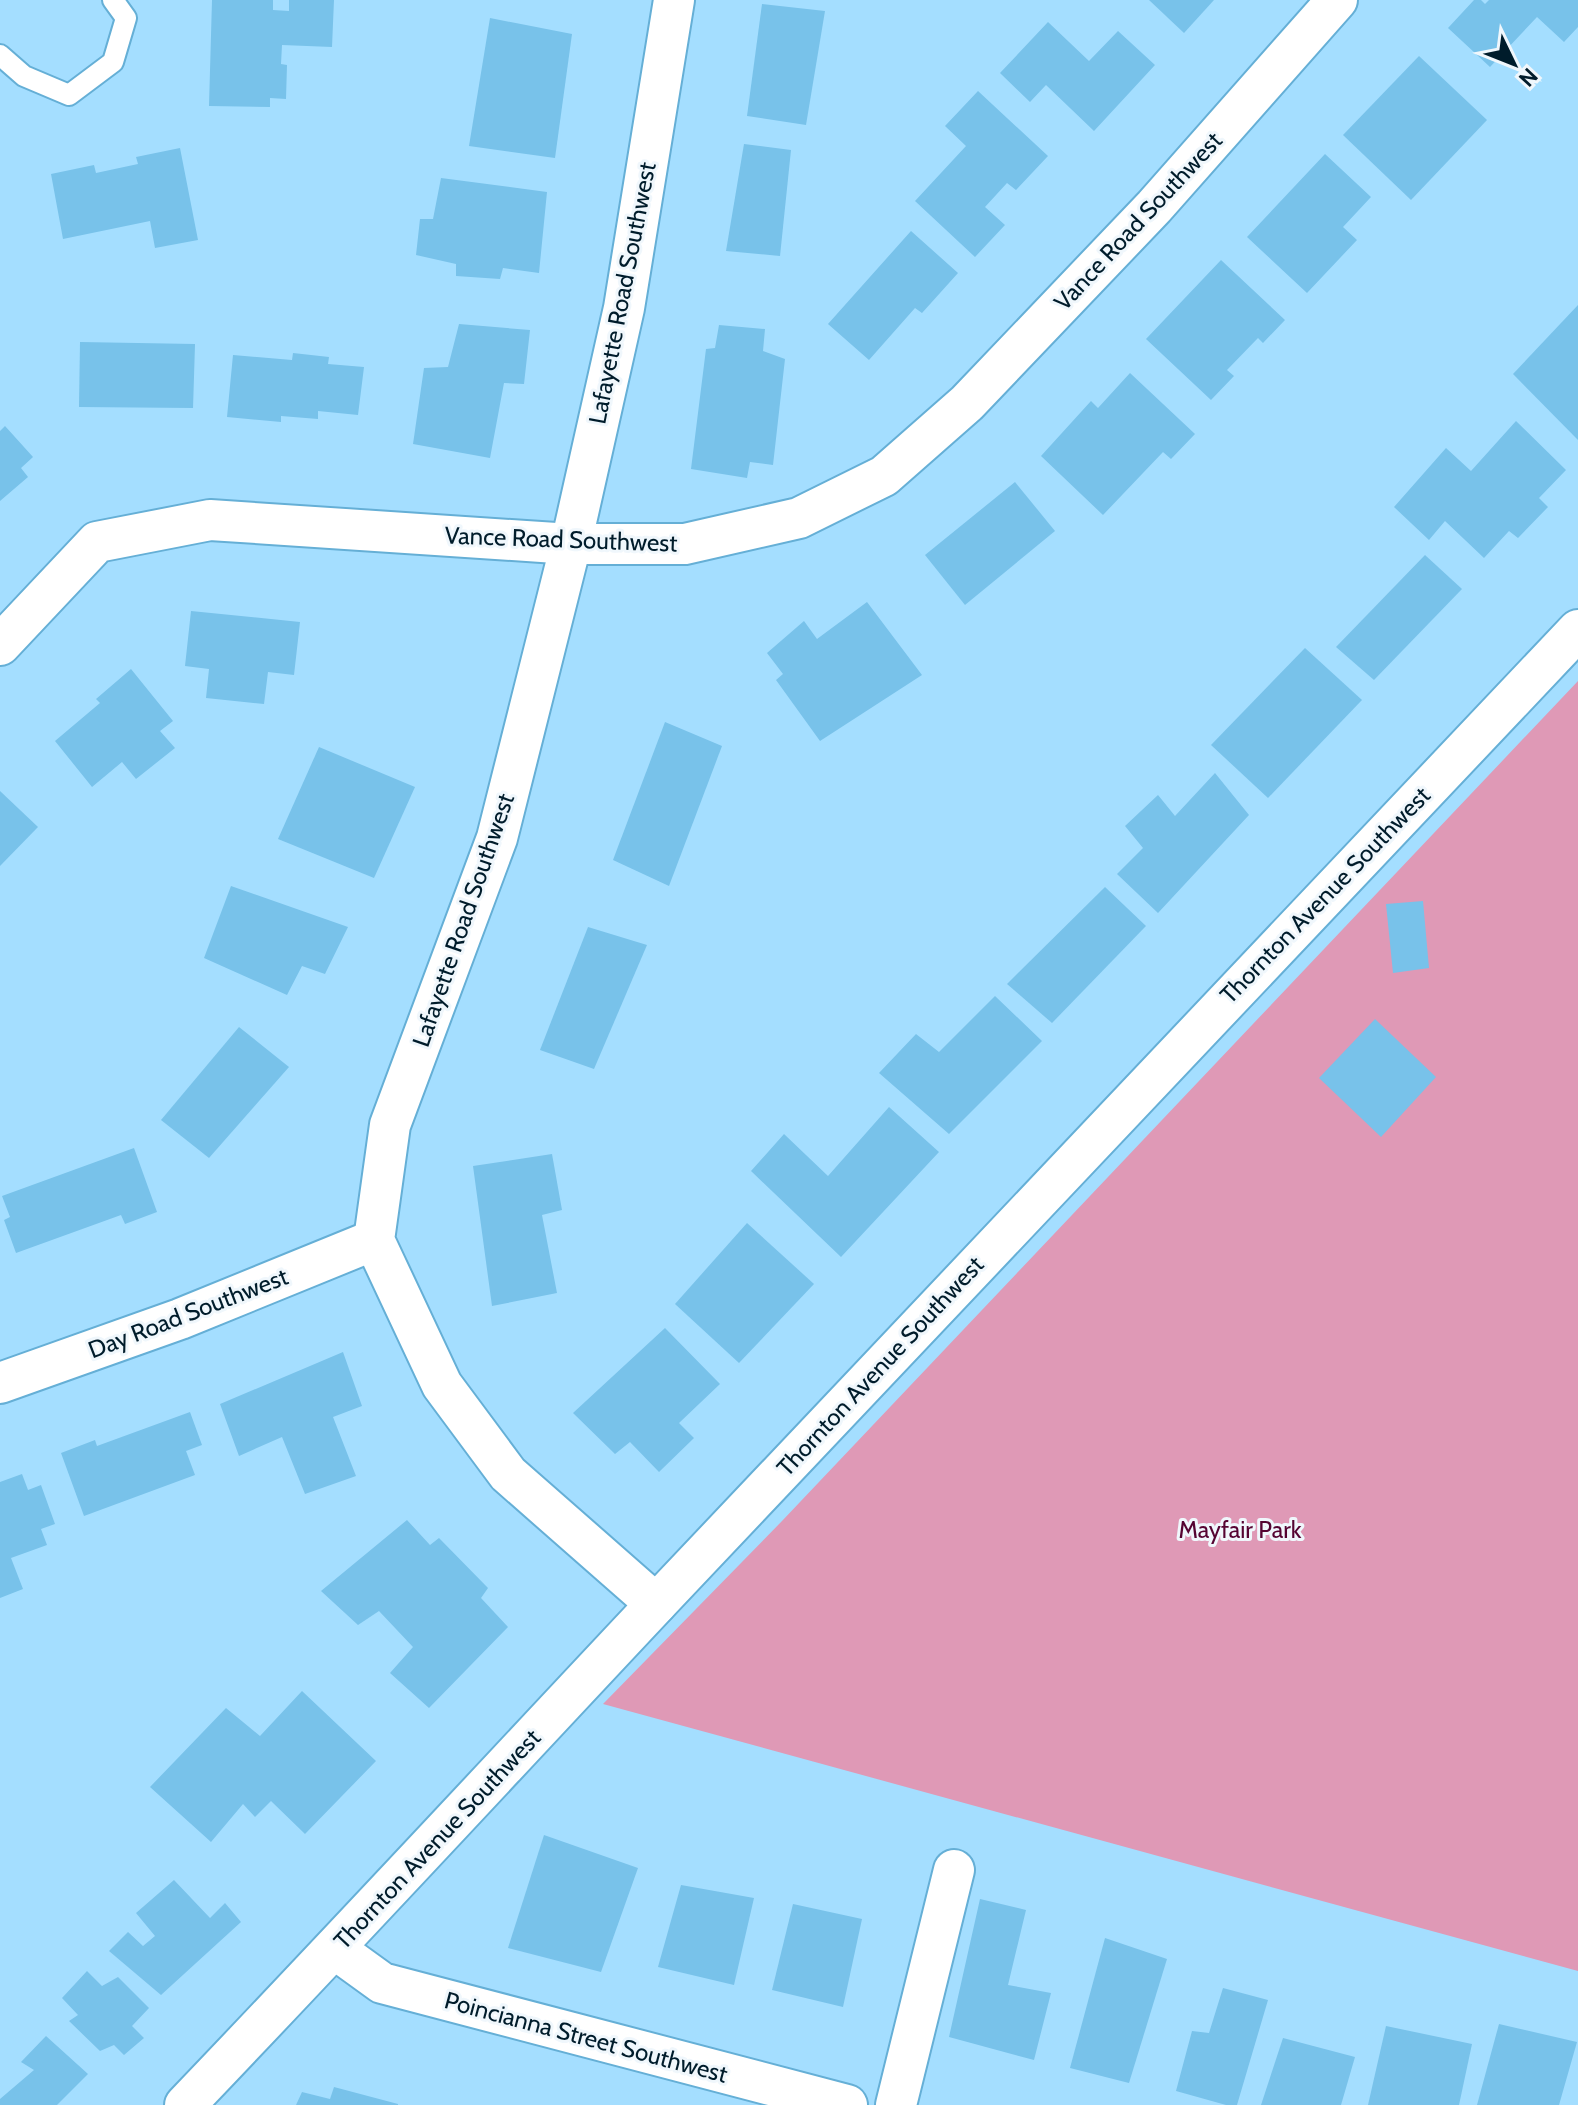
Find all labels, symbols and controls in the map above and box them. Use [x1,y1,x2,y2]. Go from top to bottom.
north arrow [1474,24,1554,104]
text: N [1513,62,1543,92]
street label: Vance Road Southwest [1048,126,1228,316]
street label: Lafayette Road Southwest [582,160,662,426]
street label: Vance Road Southwest [444,520,678,558]
street label: Thornton Avenue Southwest [1214,781,1436,1009]
street label: Lafayette Road Southwest [406,790,520,1050]
street label: Thornton Avenue Southwest [771,1250,989,1482]
street label: Day Road Southwest [84,1262,292,1364]
park label: Mayfair Park [1178,1515,1302,1544]
street label: Thornton Avenue Southwest [328,1723,546,1955]
street label: Poincianna Street Southwest [441,1985,731,2089]

